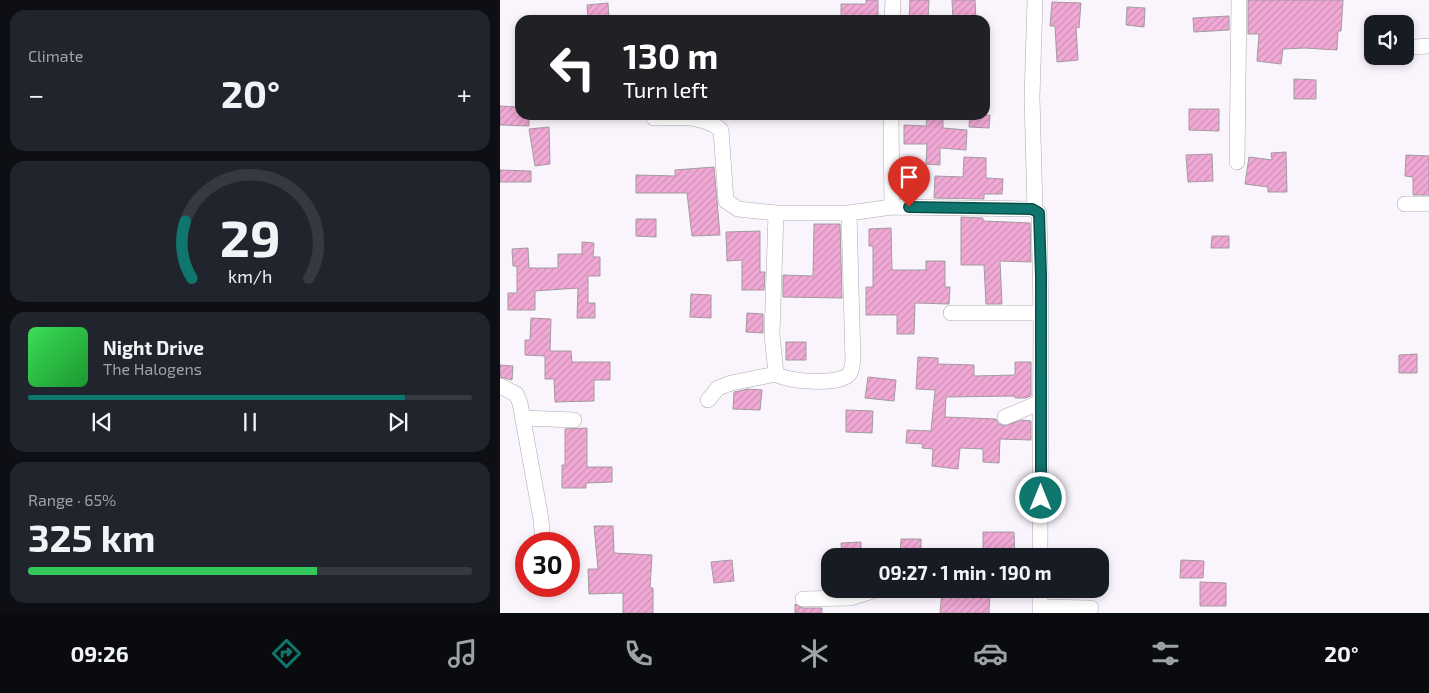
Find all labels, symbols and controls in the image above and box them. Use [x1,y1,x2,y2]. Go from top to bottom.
map controls [1364,15,1414,65]
button: sound [1364,15,1414,65]
text: 130 m [623,34,718,76]
icon: left [540,35,605,100]
text: Climate [28,46,83,65]
text: 20° [221,70,280,116]
text: Turn left [623,76,708,102]
text: − [28,77,44,111]
text: + [457,77,472,111]
pin [888,156,930,207]
icon: arrive [895,163,923,191]
text: 29 [220,205,280,267]
text: km/h [228,265,272,287]
text: Night Drive [103,336,204,359]
text: The Halogens [103,359,202,378]
icon: previous [88,408,116,436]
icon: pause [236,408,264,436]
icon: next [384,408,412,436]
position arrow [1014,471,1066,523]
text: Range · 65% [28,490,116,509]
text: 325 km [28,514,156,560]
speed limit sign: 30 [515,532,580,597]
text: 09:27 · 1 min · 190 m [878,561,1052,584]
icon: directions [269,636,304,671]
icon: music [445,636,480,671]
icon: phone [621,636,656,671]
icon: climate [797,636,832,671]
icon: car [973,636,1008,671]
icon: filters [1148,636,1183,671]
text: 09:26 [70,640,129,666]
text: 20° [1324,640,1358,666]

